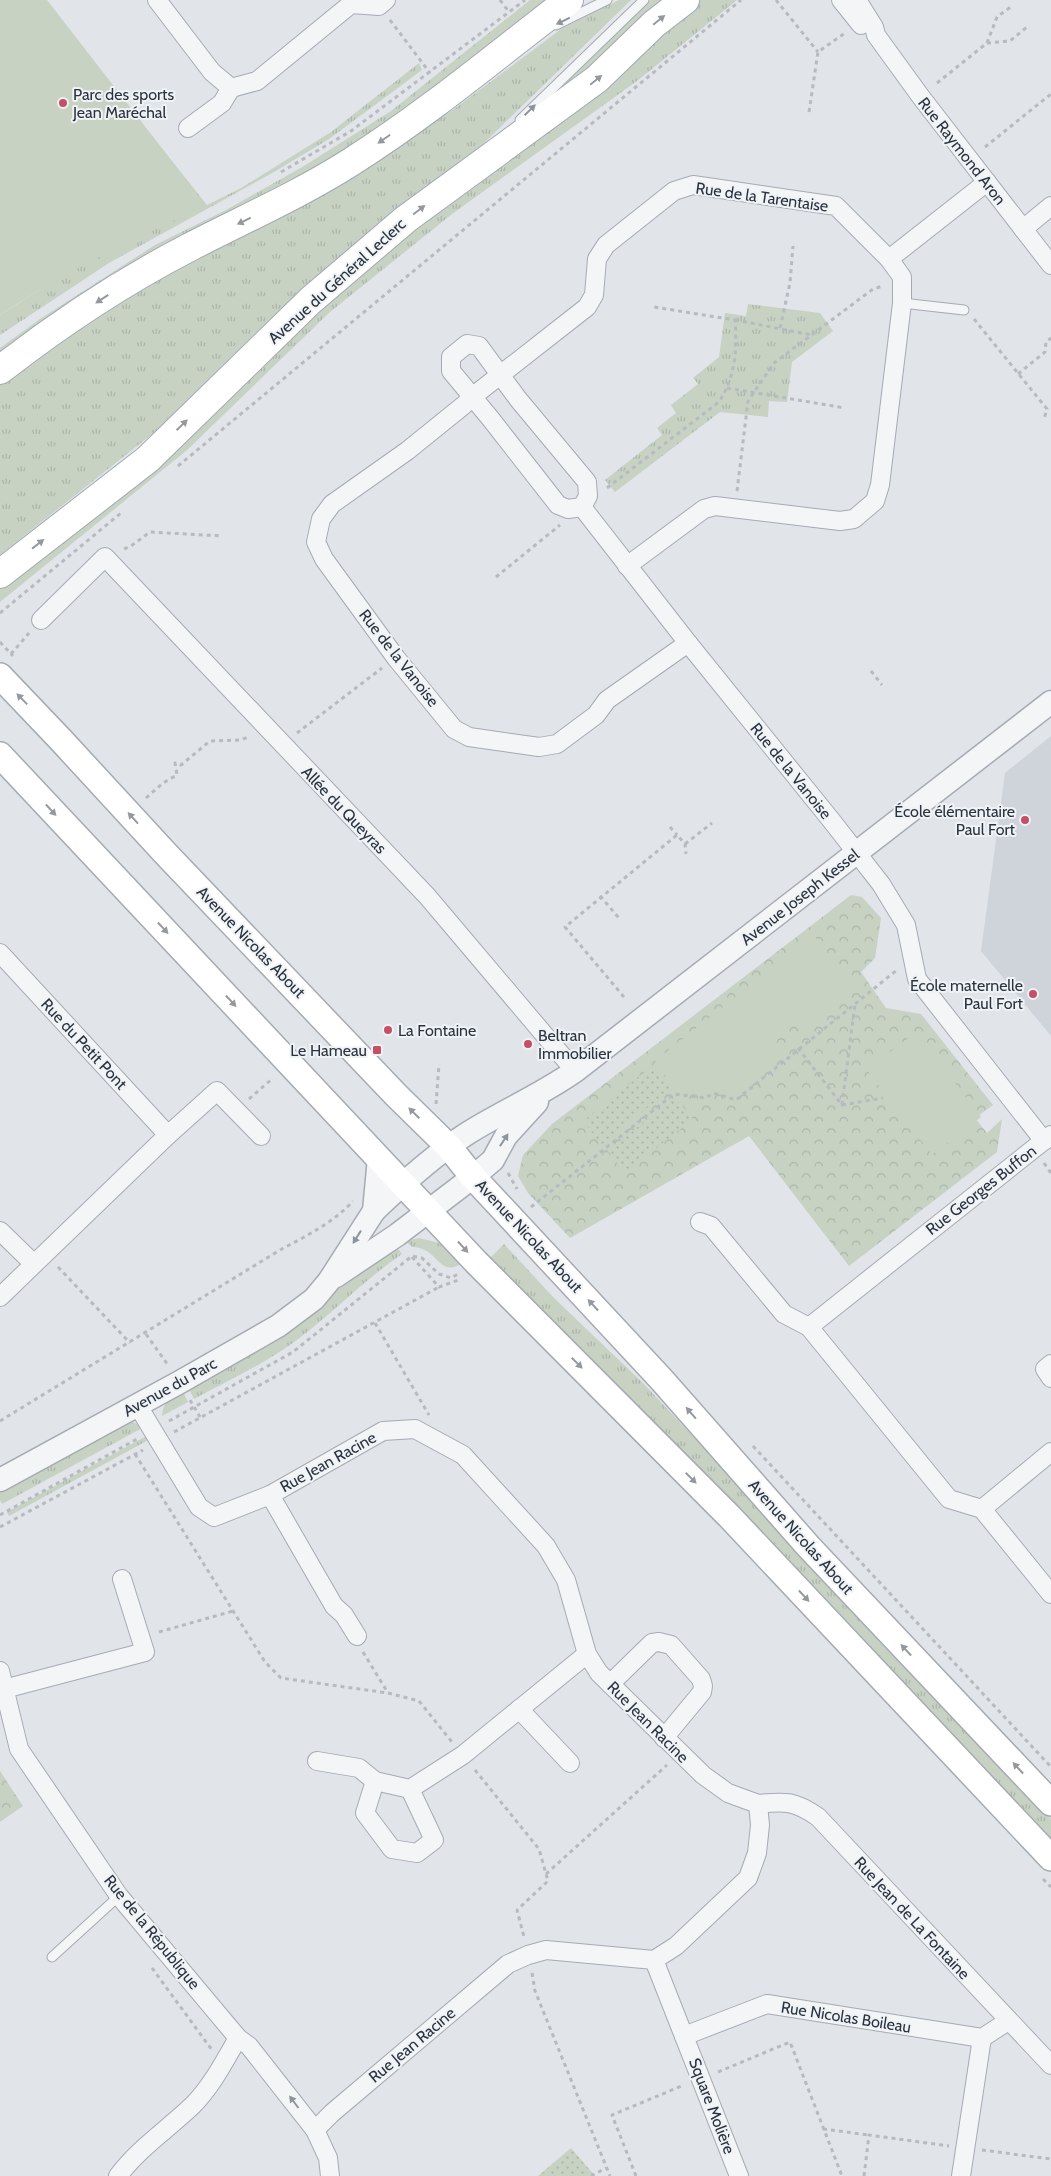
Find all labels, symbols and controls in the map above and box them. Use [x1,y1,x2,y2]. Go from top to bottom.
one-way arrow [653,14,666,25]
one-way arrow [556,17,571,26]
one-way arrow [589,74,602,85]
place label: Parc des sports Jean Maréchal [72,85,174,122]
street label: Rue Raymond Aron [914,93,1010,209]
marker: Parc des sports Jean Maréchal [57,97,69,109]
one-way arrow [524,105,536,117]
one-way arrow [377,134,391,144]
street label: Rue de la Tarentaise [694,178,830,216]
one-way arrow [412,204,425,215]
street label: Avenue du Général Leclerc [264,214,410,348]
one-way arrow [237,217,251,225]
one-way arrow [95,294,108,304]
one-way arrow [176,419,188,431]
one-way arrow [32,539,45,549]
street label: Rue de la Vanoise [355,606,443,710]
one-way arrow [16,693,28,705]
street label: Rue de la Vanoise [746,719,836,823]
street label: Allée du Queyras [298,762,391,858]
place label: École élémentaire Paul Fort [894,802,1016,839]
one-way arrow [45,803,57,815]
one-way arrow [127,812,139,824]
marker: École élémentaire Paul Fort [1019,814,1031,826]
street label: Avenue Joseph Kessel [737,845,863,949]
street label: Avenue Nicolas About [193,882,310,1002]
one-way arrow [157,922,169,934]
place label: École maternelle Paul Fort [910,976,1024,1013]
marker: École maternelle Paul Fort [1027,988,1039,1000]
one-way arrow [225,994,237,1006]
street label: Rue du Petit Pont [37,995,131,1094]
place label: La Fontaine [398,1021,476,1040]
marker: La Fontaine [382,1024,394,1036]
place label: Beltran Immobilier [538,1026,612,1063]
marker: Beltran Immobilier [522,1038,534,1050]
place label: Le Hameau [290,1041,367,1060]
marker: Le Hameau [371,1044,383,1056]
one-way arrow [409,1107,421,1119]
one-way arrow [500,1133,509,1147]
street label: Rue Georges Buffon [922,1141,1040,1239]
street label: Avenue Nicolas About [472,1175,587,1297]
one-way arrow [352,1230,362,1243]
one-way arrow [457,1241,469,1253]
one-way arrow [587,1299,599,1311]
street label: Avenue du Parc [120,1353,220,1421]
one-way arrow [571,1357,583,1369]
one-way arrow [685,1407,696,1420]
street label: Rue Jean Racine [277,1428,379,1496]
one-way arrow [685,1472,697,1484]
street label: Avenue Nicolas About [744,1476,858,1599]
one-way arrow [798,1589,810,1601]
one-way arrow [900,1644,912,1656]
street label: Rue Jean Racine [603,1677,693,1767]
one-way arrow [1012,1762,1024,1774]
street label: Rue Jean de La Fontaine [850,1853,974,1983]
street label: Rue de la République [100,1871,204,1993]
street label: Rue Nicolas Boileau [780,1997,912,2037]
street label: Rue Jean Racine [365,2003,459,2087]
street label: Square Molière [685,2055,739,2157]
one-way arrow [288,2096,299,2109]

